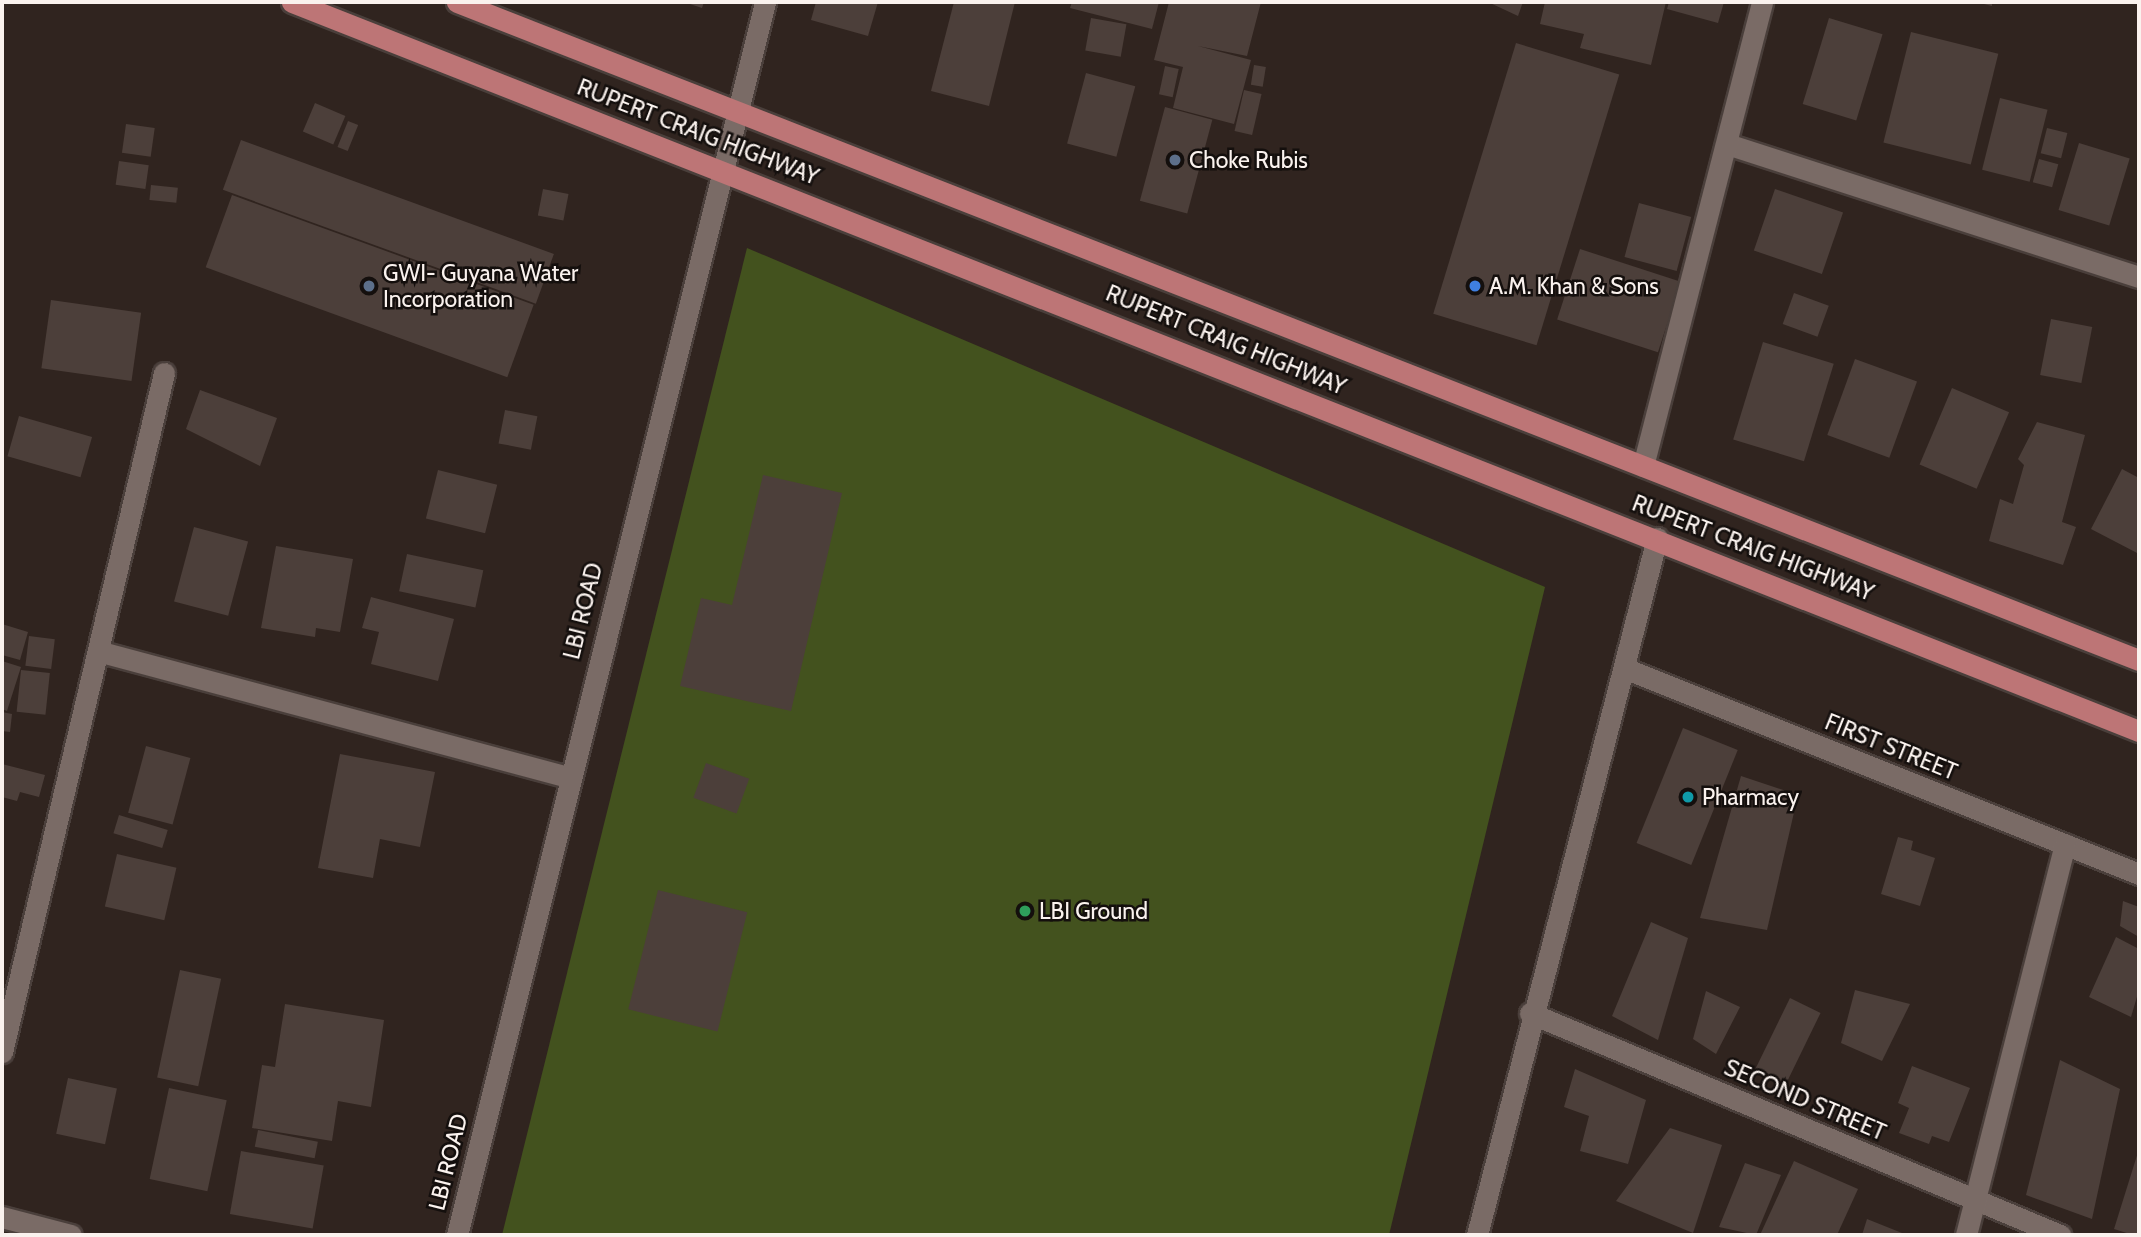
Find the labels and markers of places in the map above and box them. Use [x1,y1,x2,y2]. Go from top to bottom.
place label: Choke Rubis [1189,146,1308,174]
marker: Choke Rubis [1167,152,1183,168]
place label: GWI- Guyana Water Incorporation [383,259,578,313]
place label: A.M. Khan & Sons [1489,272,1659,300]
marker: GWI- Guyana Water Incorporation [361,278,377,294]
marker: A.M. Khan & Sons [1467,278,1483,294]
place label: Pharmacy [1702,783,1799,811]
marker: Pharmacy [1680,789,1696,805]
place label: LBI Ground [1039,897,1148,925]
marker: LBI Ground [1017,903,1033,919]

